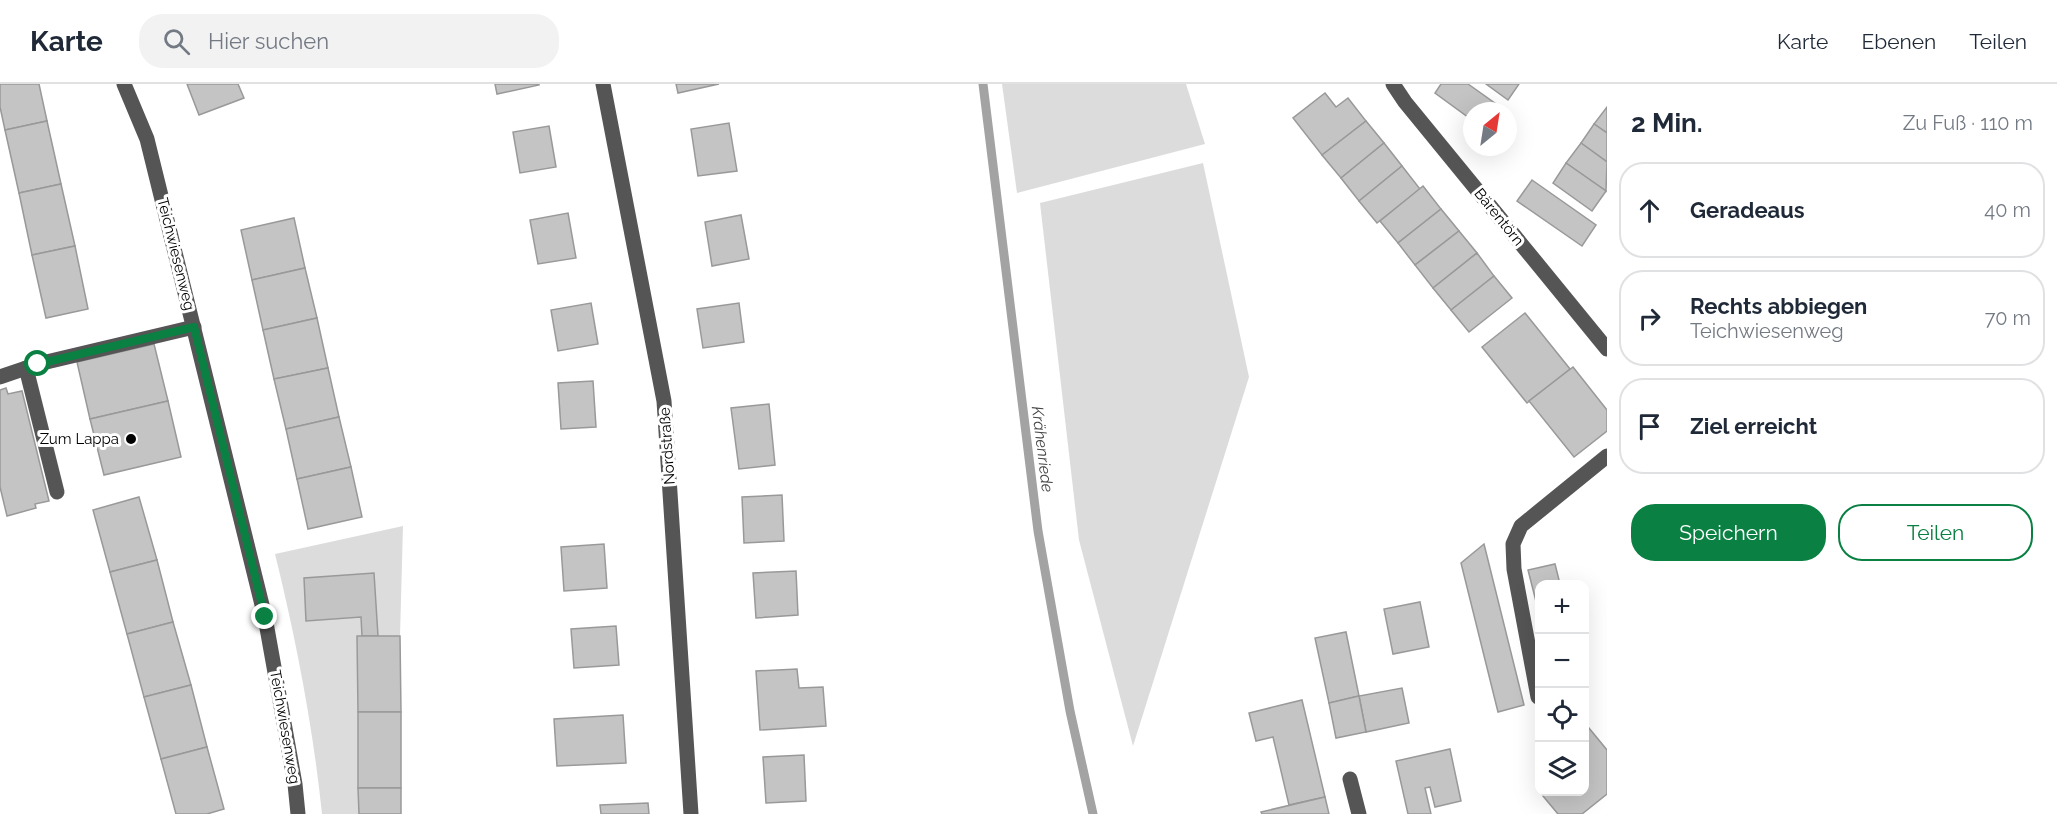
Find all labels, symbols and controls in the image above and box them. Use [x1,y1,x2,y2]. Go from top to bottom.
search box [139,14,559,68]
text: Karte [30,25,103,58]
icon: search [160,25,193,58]
text: Hier suchen [208,28,329,54]
text: Karte [1777,29,1828,54]
text: Ebenen [1861,29,1936,54]
text: Teilen [1969,29,2027,54]
north arrow [1463,102,1517,156]
text: 2 Min. [1631,108,1703,138]
text: Zu Fuß · 110 m [1903,111,2033,135]
street label: Bärentörn [1470,185,1528,249]
icon: ahead [1633,194,1666,227]
street label: Teichwiesenweg [153,196,199,312]
text: Geradeaus [1690,197,1805,223]
text: 40 m [1984,198,2031,222]
text: Rechts abbiegen [1690,293,1867,319]
icon: right [1633,302,1666,335]
text: 70 m [1985,306,2031,330]
text: Teichwiesenweg [1690,319,1844,343]
route start [24,350,50,376]
water label: Krähenriede [1028,405,1057,494]
street label: Nordstraße [655,407,679,485]
icon: arrive [1633,410,1666,443]
text: Ziel erreicht [1690,413,1817,439]
place label: Zum Lappa [40,430,119,448]
marker: Zum Lappa [124,432,138,446]
button: Speichern [1631,504,1826,561]
button: Teilen [1838,504,2033,561]
map controls [1535,580,1589,796]
button: + [1535,580,1589,634]
route end [251,603,277,629]
button: − [1535,634,1589,688]
street label: Teichwiesenweg [266,669,304,785]
button: locate [1535,688,1589,742]
button: layers [1535,742,1589,796]

